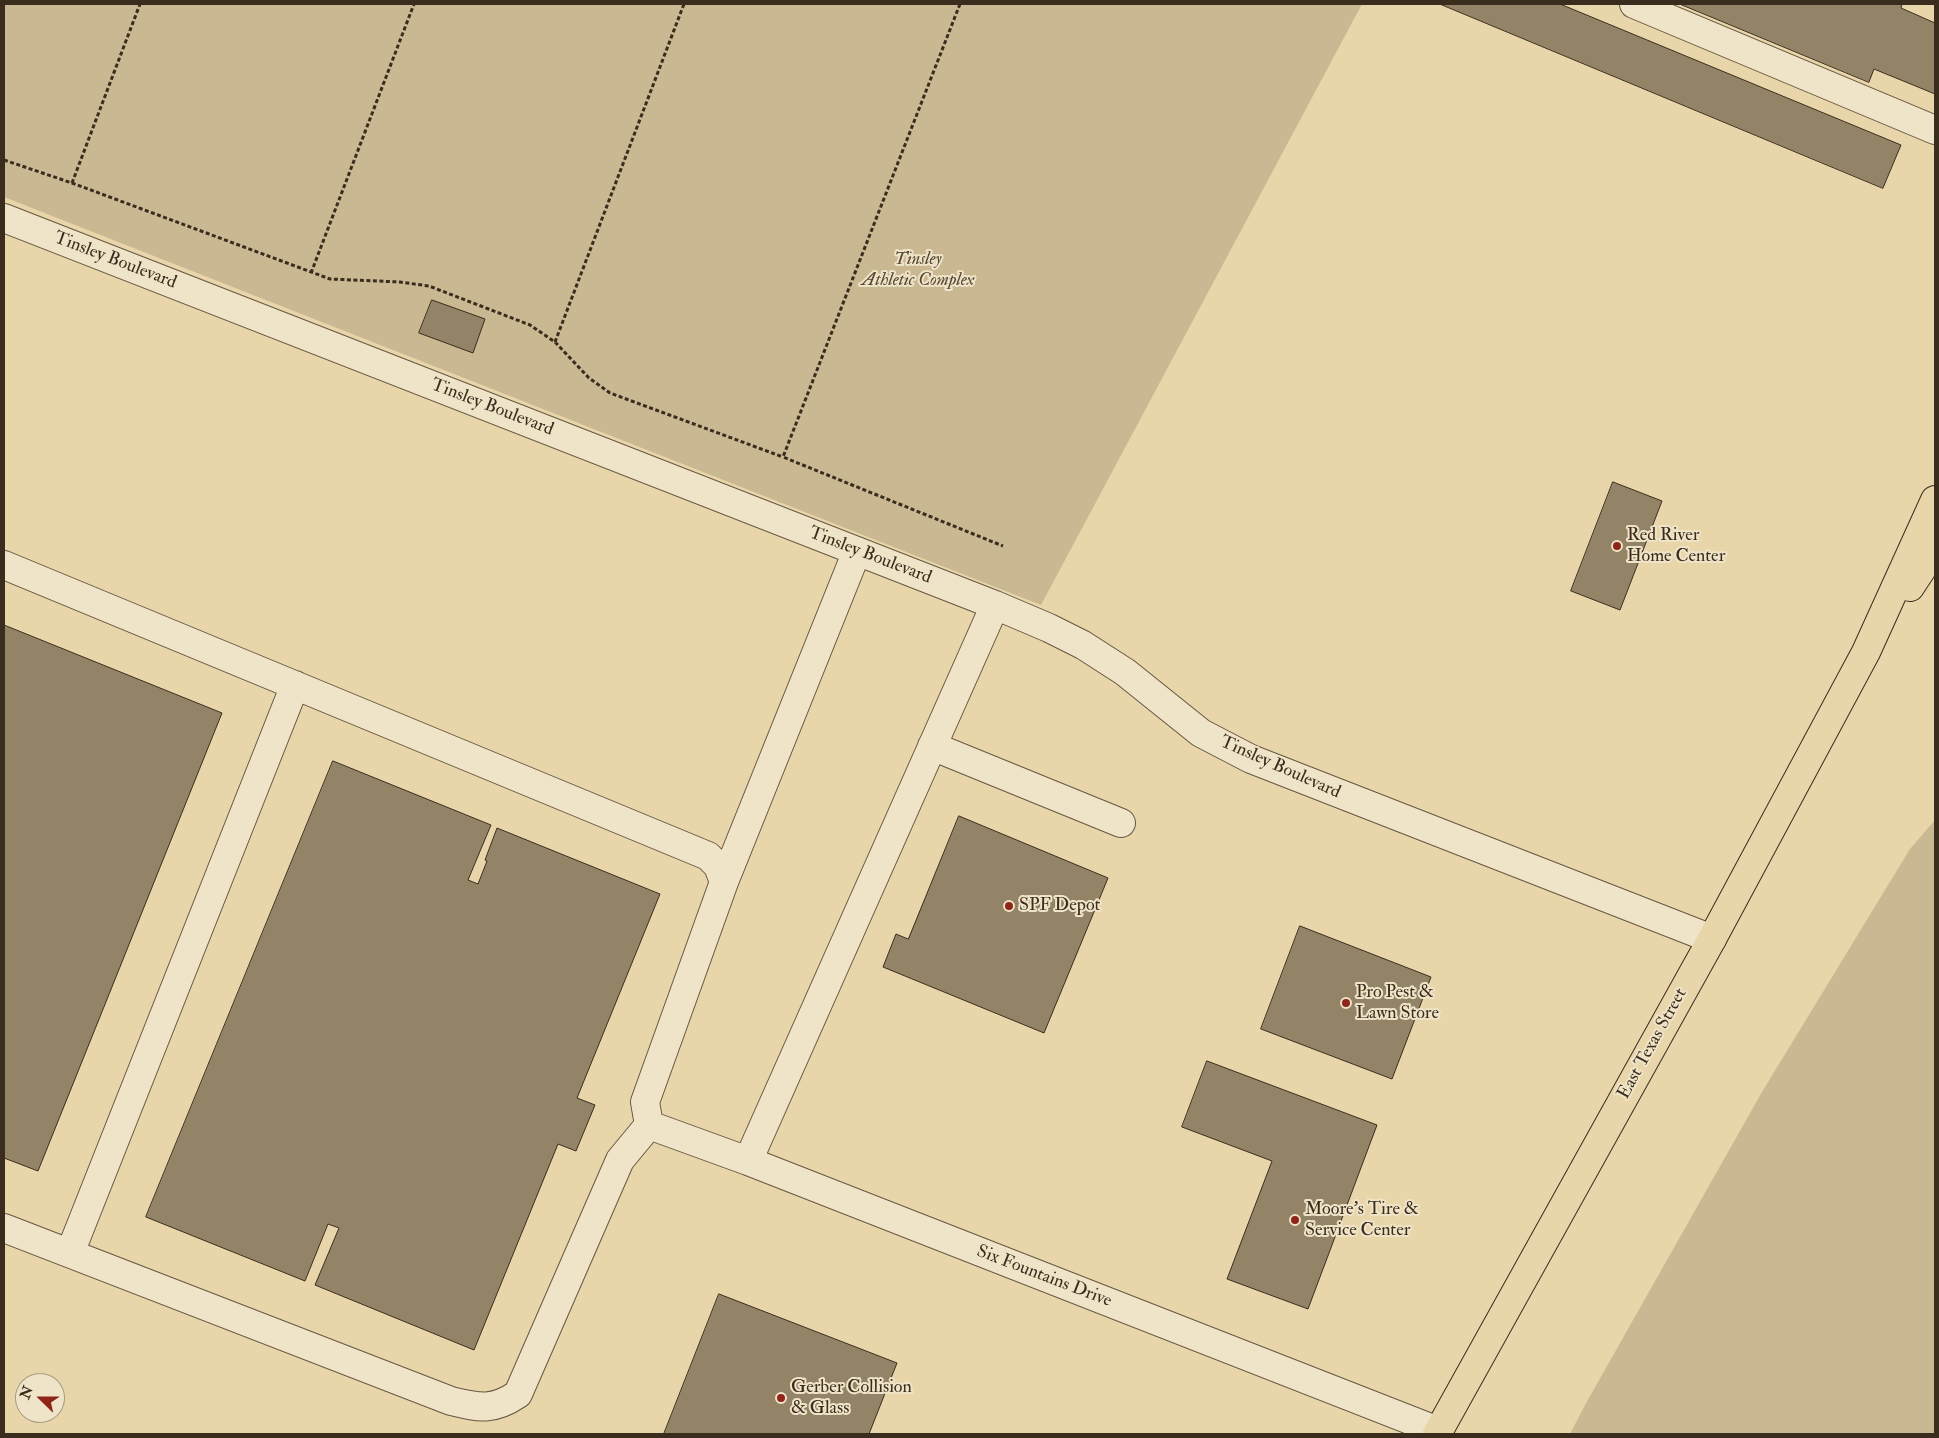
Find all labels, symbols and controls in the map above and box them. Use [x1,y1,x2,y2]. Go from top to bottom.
street label: Tinsley Boulevard [51,228,179,294]
park label: Tinsley Athletic Complex [862,249,974,292]
street label: Tinsley Boulevard [428,375,556,441]
street label: Tinsley Boulevard [806,523,934,589]
place label: Red River Home Center [1627,525,1725,568]
marker: Red River Home Center [1611,540,1623,552]
street label: Tinsley Boulevard [1216,732,1344,804]
place label: SPF Depot [1019,895,1100,917]
marker: SPF Depot [1003,900,1015,912]
place label: Pro Pest & Lawn Store [1356,982,1439,1024]
street label: East Texas Street [1614,985,1692,1103]
marker: Pro Pest & Lawn Store [1340,997,1352,1009]
place label: Moore's Tire & Service Center [1305,1199,1419,1242]
marker: Moore's Tire & Service Center [1289,1214,1301,1226]
street label: Six Fountains Drive [973,1241,1115,1313]
north arrow [15,1373,65,1423]
place label: Gerber Collision & Glass [791,1377,912,1420]
text: N [16,1384,37,1402]
marker: Gerber Collision & Glass [775,1392,787,1404]

